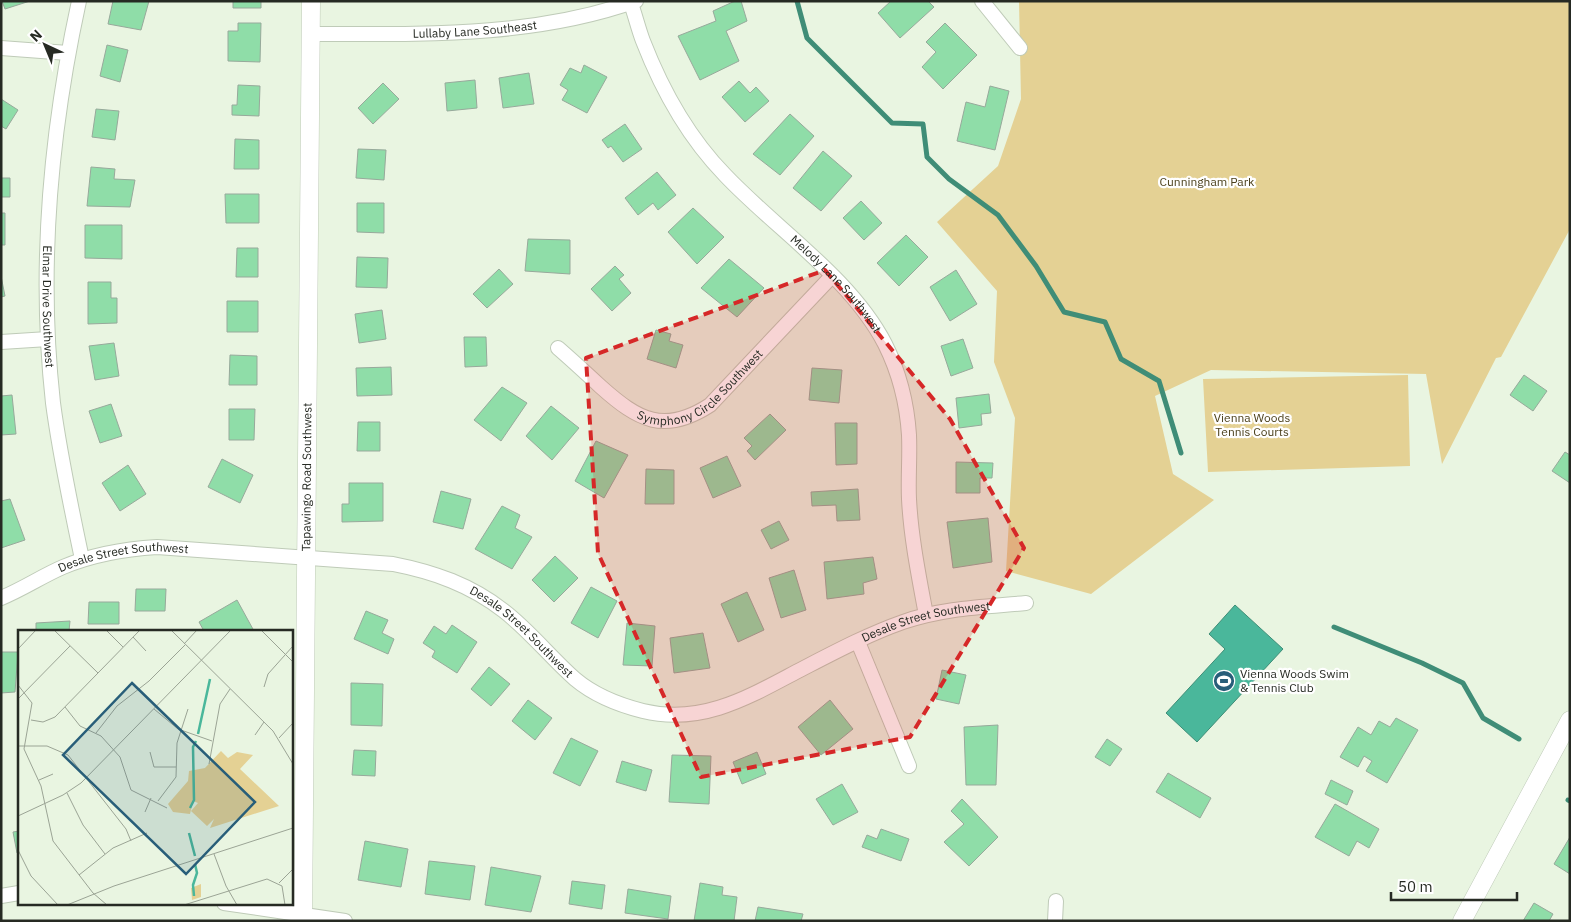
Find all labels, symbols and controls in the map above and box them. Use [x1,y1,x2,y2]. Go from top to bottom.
street label: Lullaby Lane Southeast [413,17,538,41]
north arrow [20,20,70,70]
text: N [26,26,46,46]
park label: Cunningham Park [1160,174,1255,189]
street label: Melody Lane Southwest [787,232,885,336]
street label: Elmar Drive Southwest [40,245,58,368]
street label: Symphony Circle Southwest [635,346,766,428]
street label: Tapawingo Road Southwest [298,403,315,551]
park label: Vienna Woods Tennis Courts [1214,410,1290,439]
street label: Desale Street Southwest [56,539,189,575]
street label: Desale Street Southwest [467,583,577,681]
street label: Desale Street Southwest [859,598,991,645]
inset map [18,630,292,904]
place label: Vienna Woods Swim & Tennis Club [1240,666,1349,695]
sports icon: Vienna Woods Swim & Tennis Club [1212,669,1236,693]
scale bar [1391,870,1517,902]
text: 50 m [1398,877,1433,896]

